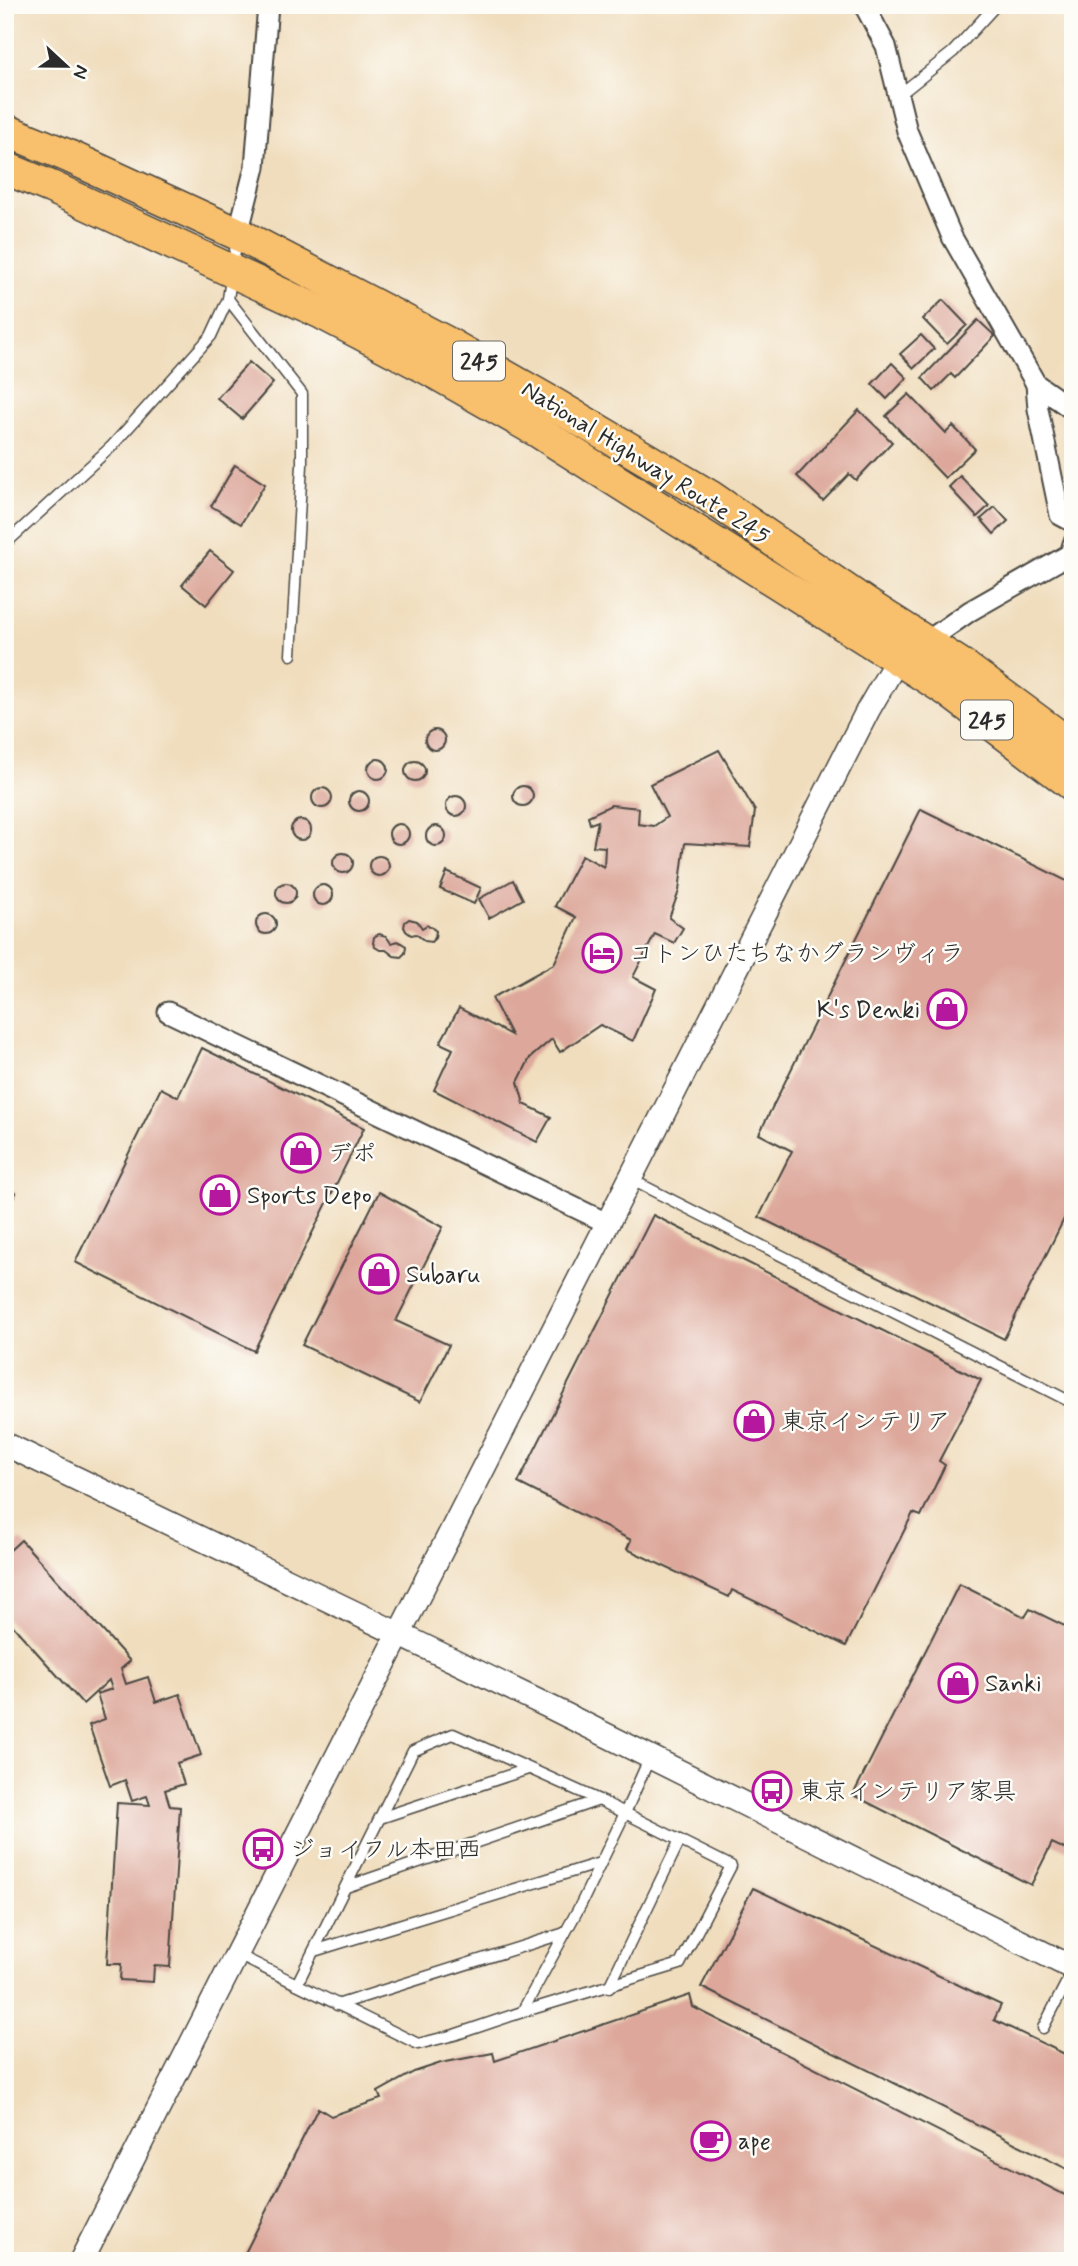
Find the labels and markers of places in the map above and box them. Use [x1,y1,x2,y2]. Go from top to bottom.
hotel icon: コトンひたちなかグランヴィラ [581,932,623,974]
place label: コトンひたちなかグランヴィラ [629,939,964,970]
shop icon: K's Denki [926,988,968,1030]
place label: K's Denki [817,995,920,1026]
shop icon: デポ [280,1132,322,1174]
place label: デポ [328,1139,376,1170]
shop icon: Sports Depo [199,1174,241,1216]
place label: Sports Depo [247,1181,372,1212]
shop icon: Subaru [358,1253,400,1295]
place label: Subaru [406,1260,480,1291]
shop icon: 東京インテリア [733,1400,775,1442]
place label: 東京インテリア [781,1407,950,1438]
shop icon: Sanki [937,1662,979,1704]
place label: Sanki [985,1669,1042,1700]
bus stop icon: 東京インテリア家具 [751,1770,793,1812]
place label: 東京インテリア家具 [799,1777,1016,1808]
bus stop icon: ジョイフル本田西 [242,1828,284,1870]
place label: ジョイフル本田西 [290,1835,481,1866]
cafe icon: ape [690,2120,732,2162]
place label: ape [738,2127,771,2158]

